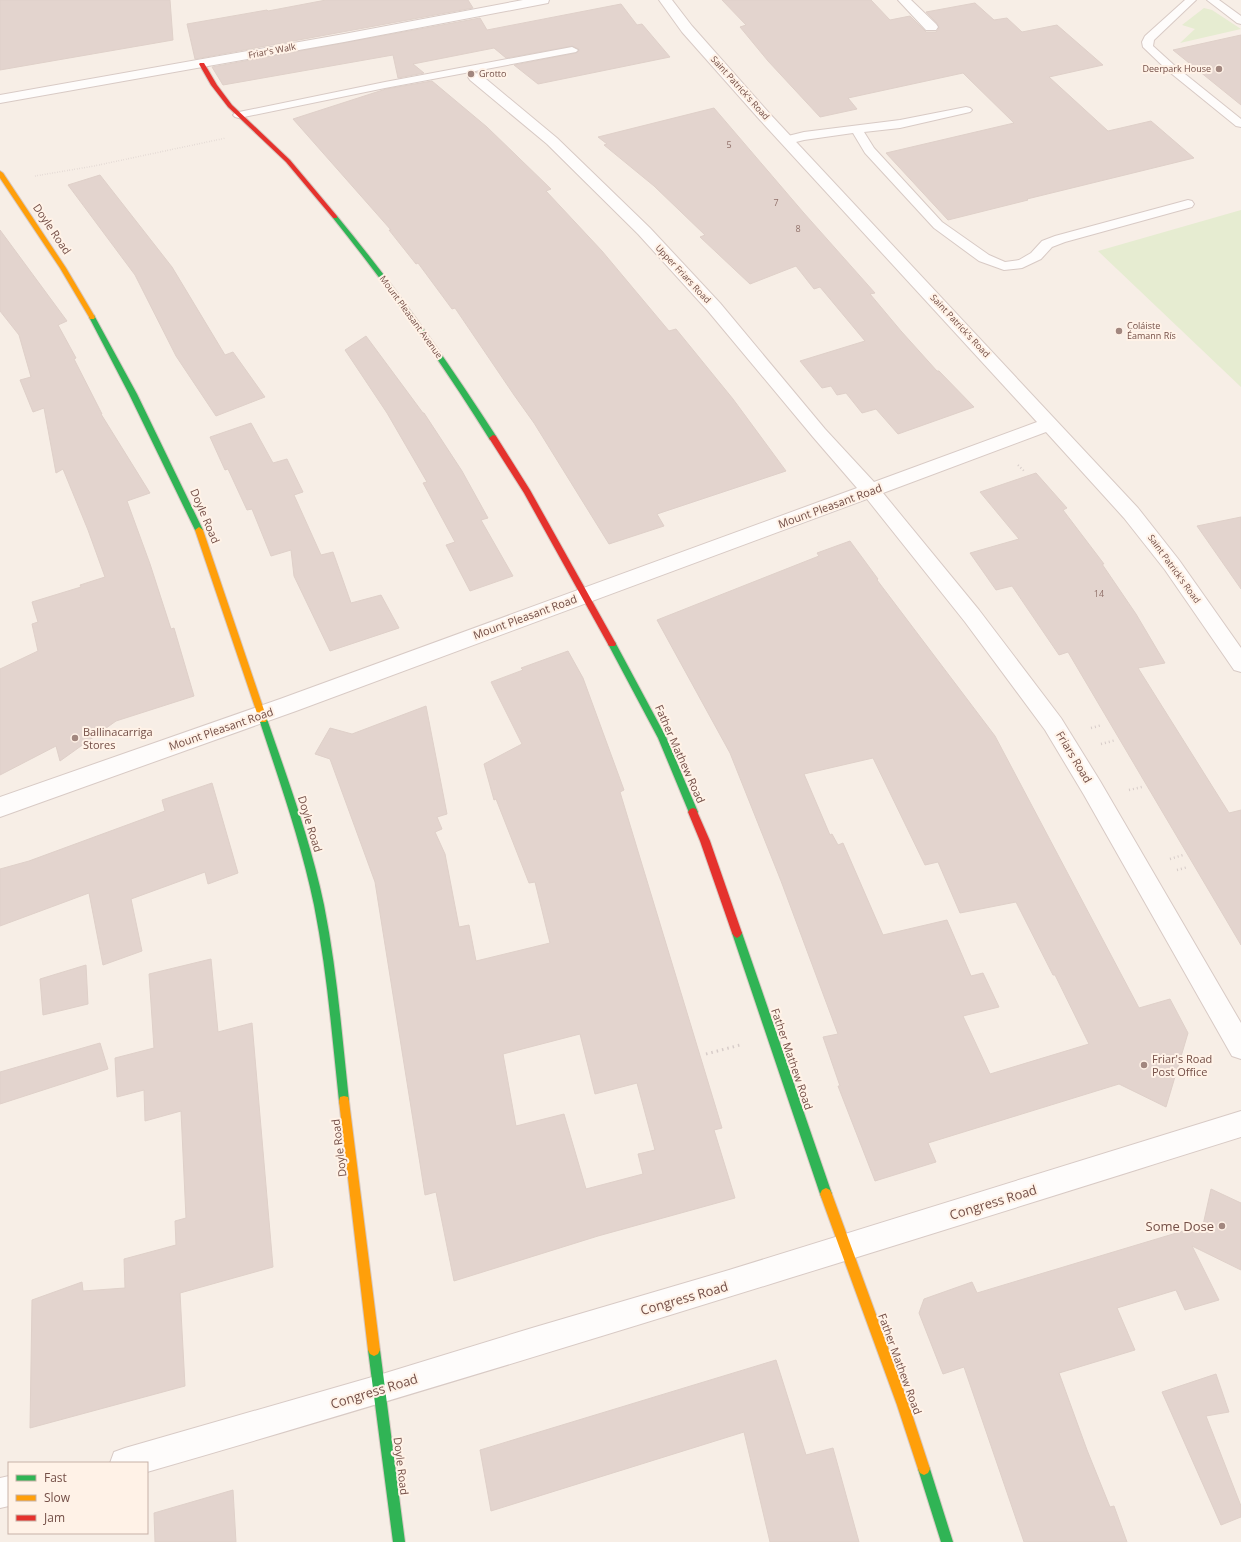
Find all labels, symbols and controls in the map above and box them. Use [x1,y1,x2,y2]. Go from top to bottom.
street label: Friar's Walk [247,39,297,61]
street label: Saint Patrick's Road [708,53,773,122]
place label: Deerpark House [1143,62,1211,75]
marker: Deerpark House [1214,64,1224,74]
place label: Grotto [479,67,506,80]
marker: Grotto [466,69,476,79]
house number: 5 [726,138,732,151]
house number: 7 [773,196,779,209]
street label: Doyle Road [30,200,75,257]
house number: 8 [795,222,801,235]
street label: Upper Friars Road [653,241,714,306]
street label: Mount Pleasant Avenue [377,273,446,361]
street label: Saint Patrick's Road [928,291,993,360]
place label: Coláiste Éamann Rís [1127,319,1176,342]
marker: Coláiste Éamann Rís [1114,326,1124,336]
street label: Mount Pleasant Road [776,480,884,531]
street label: Doyle Road [187,486,224,546]
street label: Saint Patrick's Road [1145,532,1204,606]
house number: 14 [1094,587,1104,600]
street label: Mount Pleasant Road [471,591,579,642]
street label: Father Mathew Road [652,702,709,805]
street label: Mount Pleasant Road [167,704,275,753]
place label: Ballinacarriga Stores [83,724,153,752]
street label: Friars Road [1053,728,1096,785]
marker: Ballinacarriga Stores [70,733,80,743]
street label: Doyle Road [295,794,326,854]
street label: Father Mathew Road [768,1006,817,1112]
place label: Friar's Road Post Office [1152,1051,1212,1079]
marker: Friar's Road Post Office [1139,1060,1149,1070]
street label: Doyle Road [328,1118,349,1178]
street label: Congress Road [947,1180,1039,1224]
place label: Some Dose [1146,1217,1214,1235]
marker: Some Dose [1217,1221,1227,1231]
street label: Congress Road [638,1277,730,1319]
street label: Father Mathew Road [875,1311,926,1416]
street label: Congress Road [328,1369,420,1413]
street label: Doyle Road [391,1436,412,1496]
legend [8,1462,148,1534]
text: Fast [44,1469,67,1486]
text: Slow [44,1489,71,1506]
text: Jam [43,1509,65,1526]

